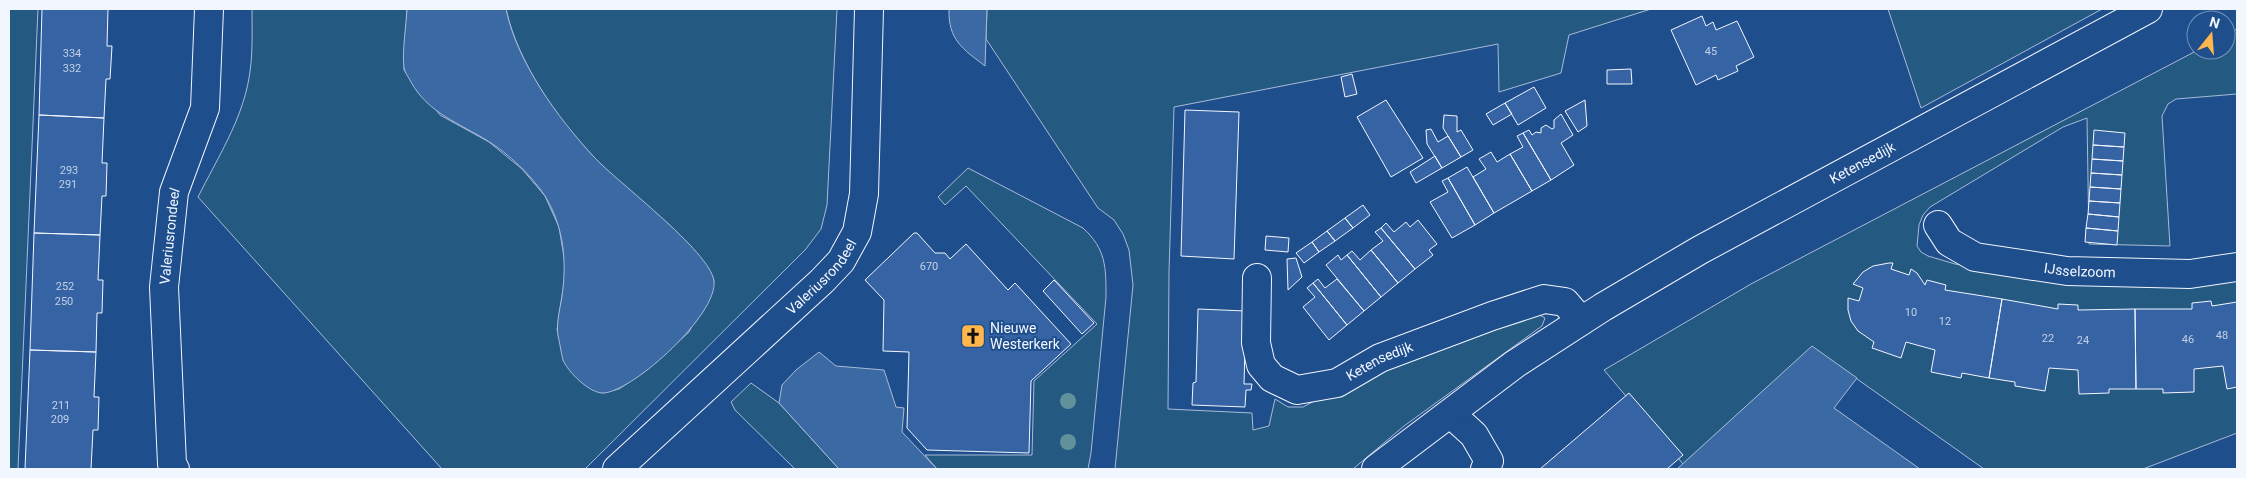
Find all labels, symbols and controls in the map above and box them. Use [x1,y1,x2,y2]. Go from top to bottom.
north arrow [2186,10,2236,60]
text: N [2208,13,2222,32]
house number: 45 [1705,45,1717,58]
house number: 334 [63,47,81,60]
house number: 332 [63,62,81,75]
street label: Ketensedijk [1827,138,1899,187]
house number: 293 [60,164,78,177]
house number: 291 [59,178,77,191]
street label: Valeriusrondeel [156,186,183,285]
street label: Valeriusrondeel [783,236,859,318]
house number: 670 [920,260,938,273]
street label: IJsselzoom [2043,260,2116,280]
house number: 252 [56,280,74,293]
house number: 250 [55,295,73,308]
house number: 10 [1905,306,1917,319]
house number: 12 [1939,315,1951,328]
place label: Nieuwe Westerkerk [990,320,1061,352]
church icon: Nieuwe Westerkerk [960,323,986,349]
house number: 48 [2216,329,2228,342]
house number: 22 [2042,332,2054,345]
house number: 46 [2182,333,2194,346]
house number: 24 [2077,334,2089,347]
street label: Ketensedijk [1343,338,1416,384]
house number: 211 [52,399,70,412]
house number: 209 [51,413,69,426]

